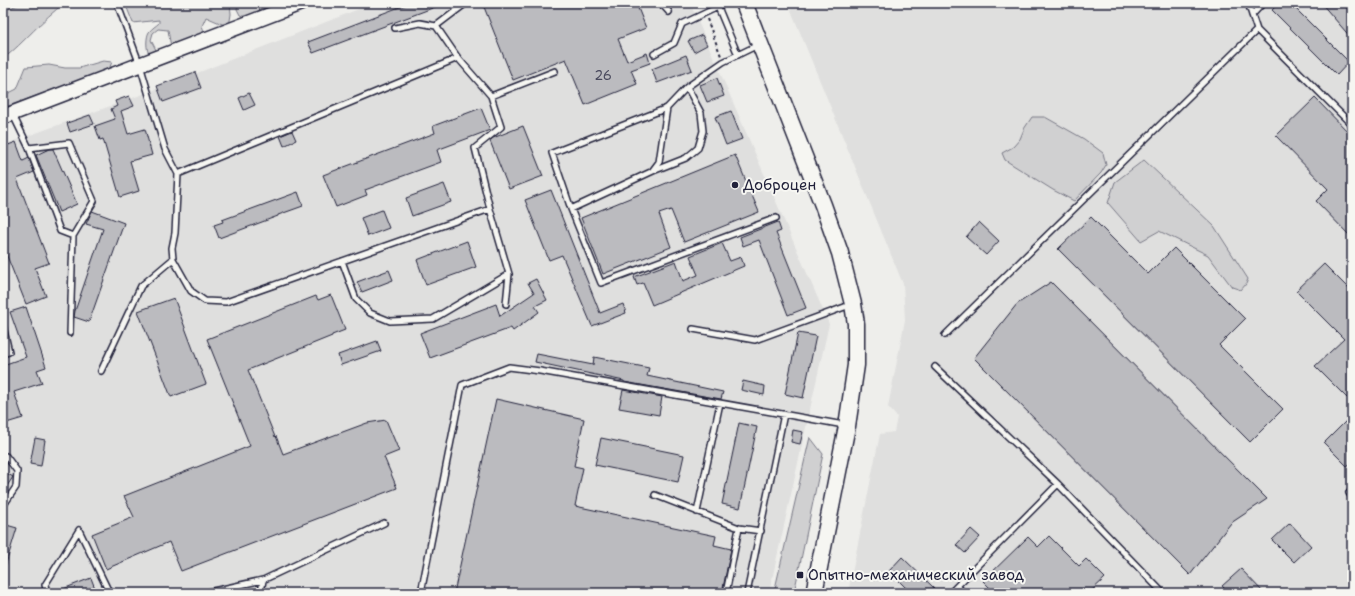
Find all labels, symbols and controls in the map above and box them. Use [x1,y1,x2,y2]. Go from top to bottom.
house number: 26 [594,67,612,84]
place label: Доброцен [743,175,816,195]
marker: Доброцен [730,180,740,190]
place label: Опытно-механический завод [808,565,1025,585]
marker: Опытно-механический завод [795,570,805,580]

